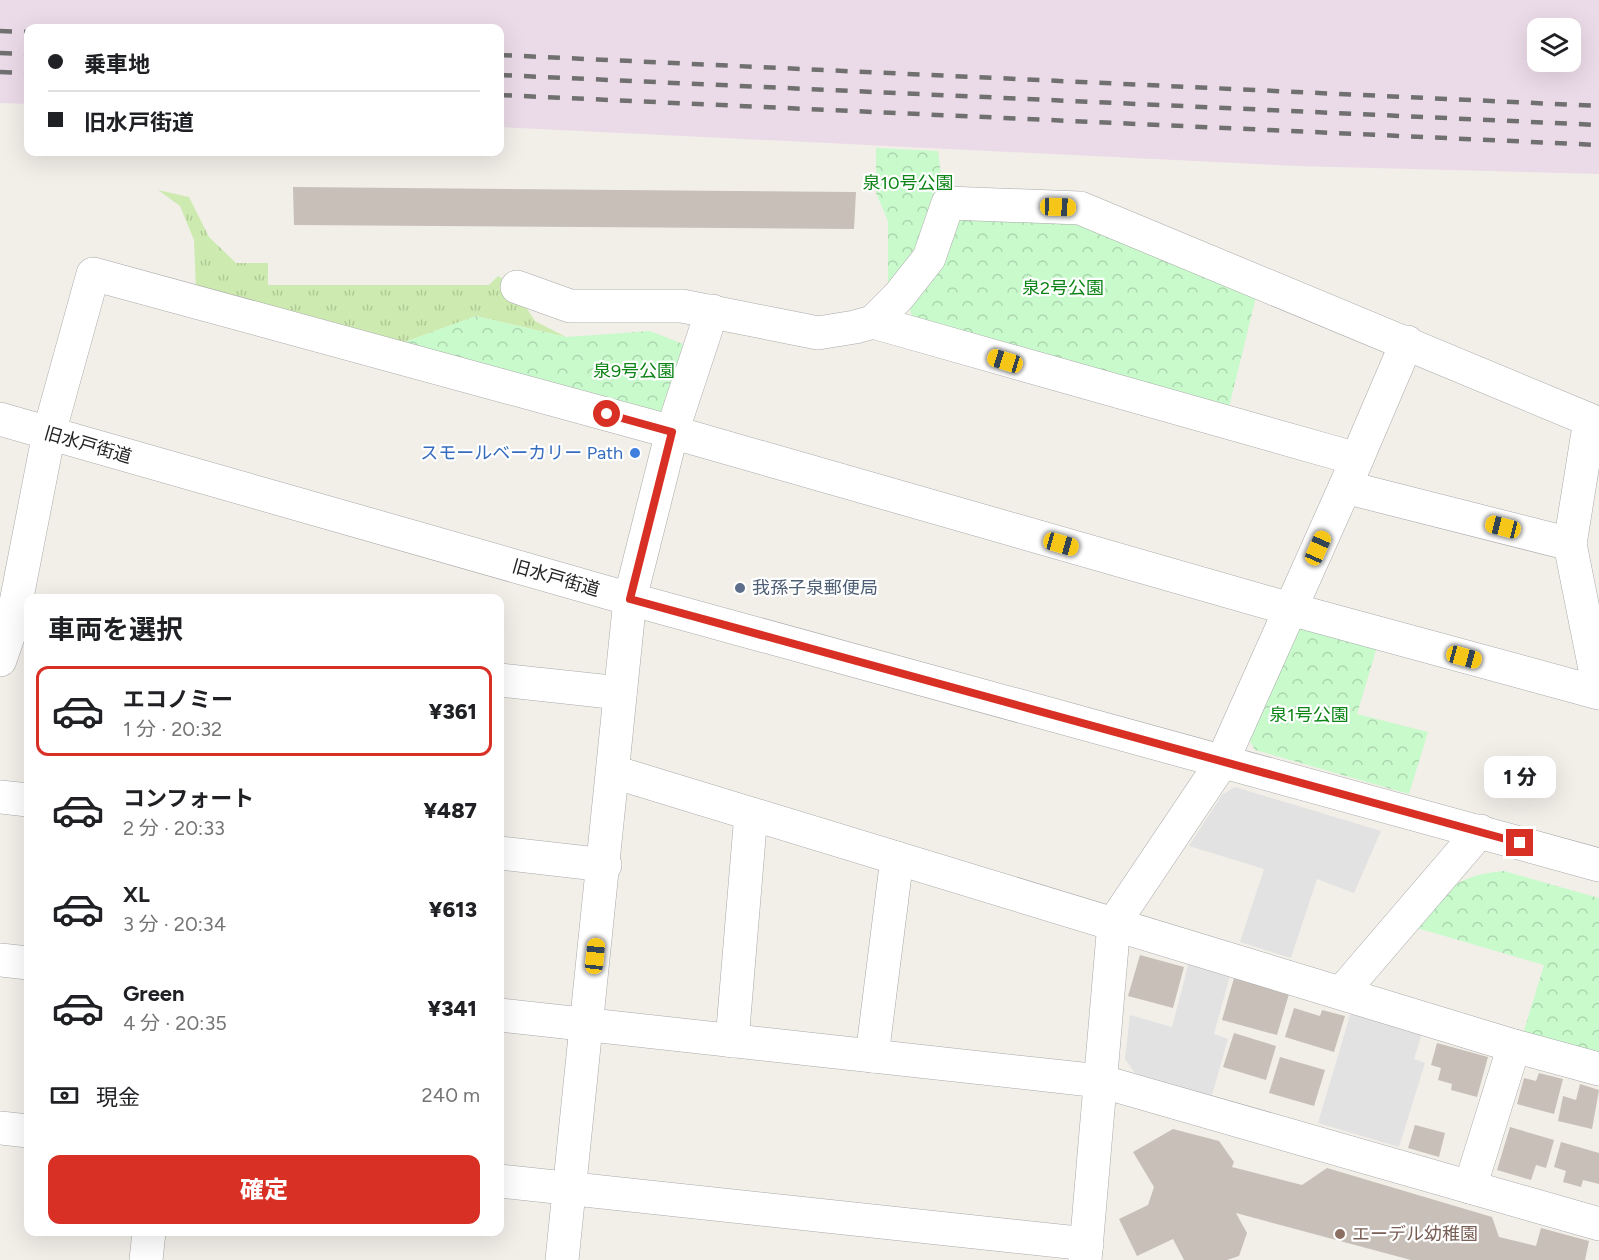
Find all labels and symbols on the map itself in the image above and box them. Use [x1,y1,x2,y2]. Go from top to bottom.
park label: 泉10号公園 [863,172,953,194]
car [1040,197,1076,217]
park label: 泉2号公園 [1022,277,1104,299]
car [985,347,1025,375]
park label: 泉9号公園 [593,360,675,382]
route start [593,400,620,427]
street label: 旧水戸街道 [42,422,134,468]
place label: スモールベーカリー Path [420,442,623,464]
marker: スモールベーカリー Path [628,446,642,460]
car [1483,514,1523,540]
car [1302,528,1334,568]
car [1041,530,1081,558]
street label: 旧水戸街道 [510,555,602,601]
place label: 我孫子泉郵便局 [752,577,878,599]
marker: 我孫子泉郵便局 [733,581,747,595]
car [1444,644,1484,670]
park label: 泉1号公園 [1269,704,1349,726]
callout: 1 分 [1484,756,1556,798]
route end [1506,829,1533,856]
car [584,937,606,975]
place label: エーデル幼稚園 [1352,1223,1478,1245]
marker: エーデル幼稚園 [1333,1227,1347,1241]

